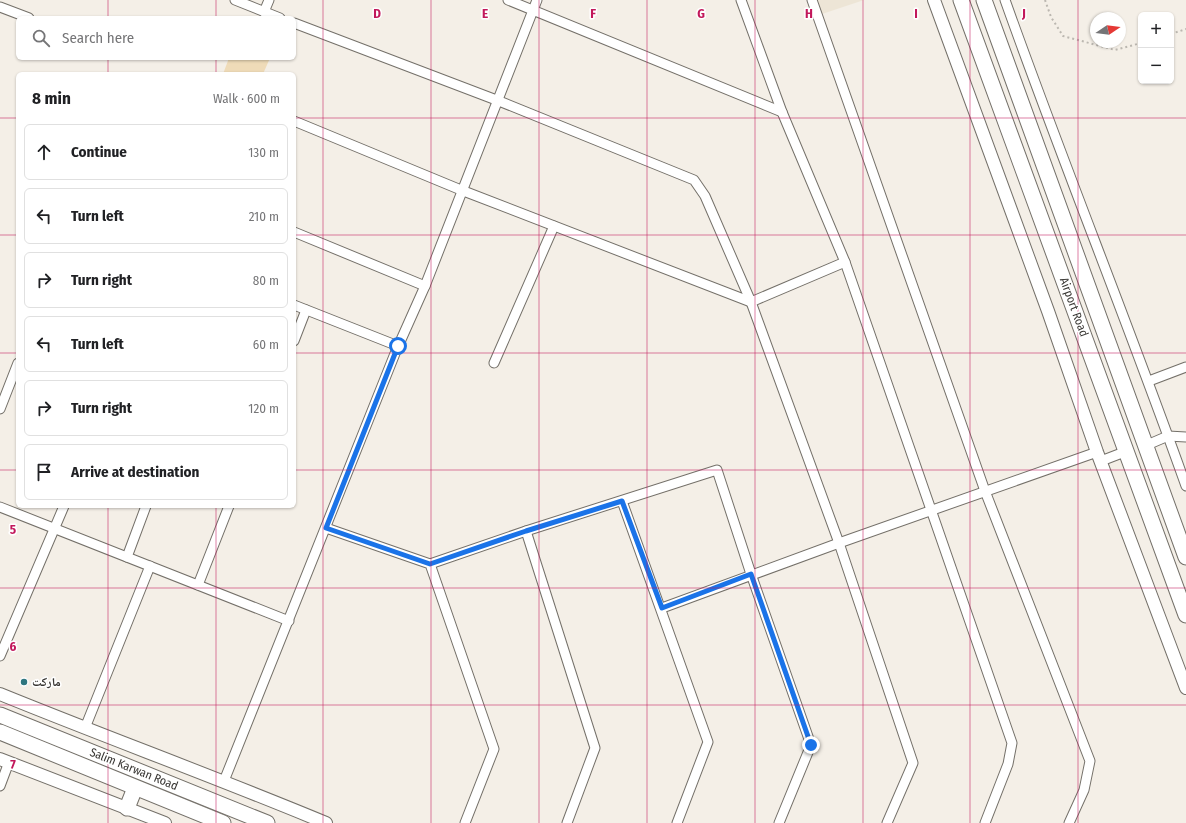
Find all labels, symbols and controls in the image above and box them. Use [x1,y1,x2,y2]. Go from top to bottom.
text: D [373,6,381,21]
text: E [482,6,488,21]
text: F [590,6,596,21]
text: G [697,6,705,21]
text: H [805,6,813,21]
text: I [914,6,918,21]
text: J [1021,6,1026,21]
north arrow [1090,12,1126,48]
map controls [1138,12,1174,84]
button: + [1138,12,1174,48]
search box [16,16,296,60]
icon: search [30,27,52,49]
text: Search here [62,29,134,47]
button: − [1138,48,1174,84]
text: 8 min [32,88,71,109]
text: Walk · 600 m [213,91,280,106]
icon: ahead [33,141,55,163]
text: Continue [71,143,127,161]
text: 130 m [248,145,279,160]
icon: left [33,205,55,227]
text: Turn left [71,207,124,225]
text: 210 m [249,209,279,224]
icon: right [33,269,55,291]
text: Turn right [71,271,132,289]
text: 80 m [253,273,279,288]
street label: Airport Road [1057,275,1091,339]
icon: left [33,333,55,355]
text: Turn left [71,335,124,353]
text: 60 m [253,337,279,352]
route start [389,337,407,355]
icon: right [33,397,55,419]
text: Turn right [71,399,132,417]
text: 120 m [248,401,279,416]
icon: arrive [33,461,55,483]
text: Arrive at destination [71,463,199,481]
text: 5 [10,522,16,537]
text: 6 [10,639,17,654]
place label: مارکت [32,675,61,689]
marker: مارکت [19,677,29,687]
route end [802,736,820,754]
street label: Salim Karwan Road [88,745,180,793]
text: 7 [10,757,16,772]

